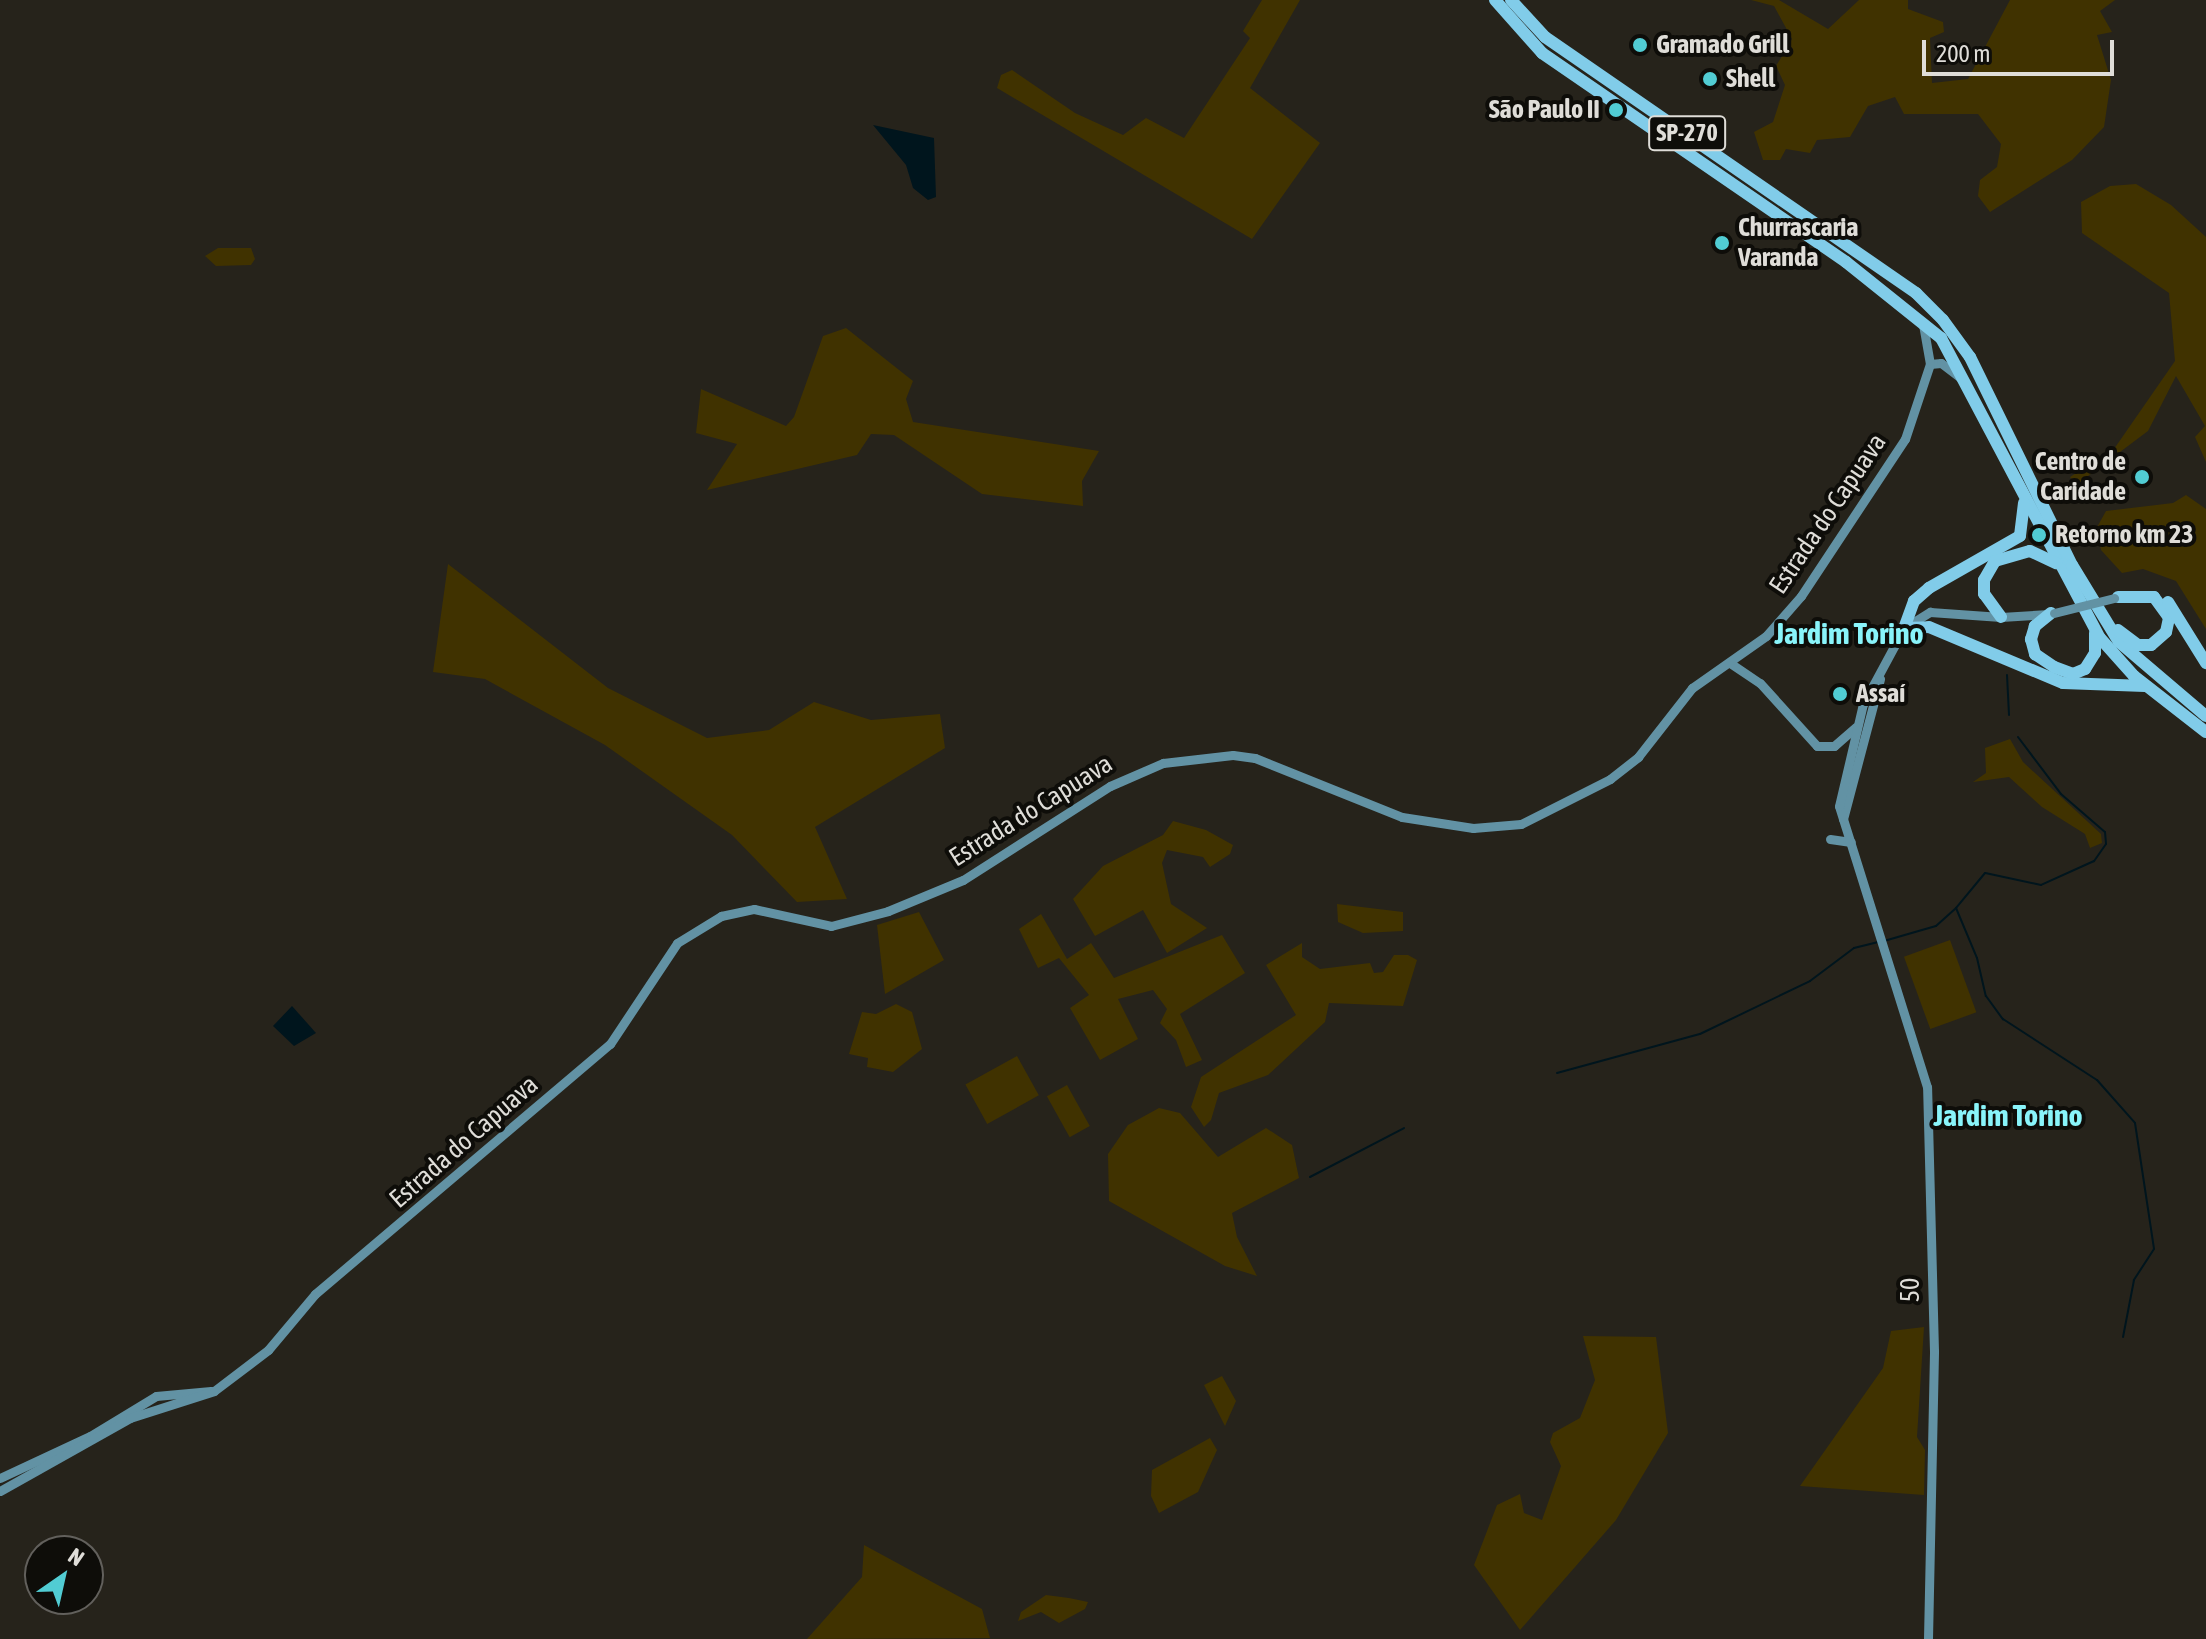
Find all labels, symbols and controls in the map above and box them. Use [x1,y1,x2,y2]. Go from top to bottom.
scale bar [1926,24,2118,74]
place label: Gramado Grill [1656,29,1789,61]
marker: Gramado Grill [1631,36,1649,54]
text: 200 m [1936,40,1990,67]
place label: Shell [1726,63,1775,95]
marker: Shell [1701,70,1719,88]
place label: São Paulo II [1489,94,1600,126]
marker: São Paulo II [1607,101,1625,119]
road number: SP-270 [1647,113,1727,153]
place label: Churrascaria Varanda [1738,212,1858,274]
marker: Churrascaria Varanda [1713,234,1731,252]
street label: Estrada do Capuava [1763,428,1893,600]
place label: Centro de Caridade [2035,446,2126,508]
marker: Centro de Caridade [2133,468,2151,486]
place label: Retorno km 23 [2055,519,2193,551]
marker: Retorno km 23 [2030,526,2048,544]
district label: Jardim Torino [1774,615,1924,651]
place label: Assaí [1856,678,1905,710]
marker: Assaí [1831,685,1849,703]
street label: Estrada do Capuava [944,748,1118,874]
street label: Estrada do Capuava [383,1069,545,1215]
district label: Jardim Torino [1933,1097,2083,1133]
street label: 50 [1895,1278,1927,1302]
north arrow [24,1535,104,1615]
text: N [64,1542,89,1571]

